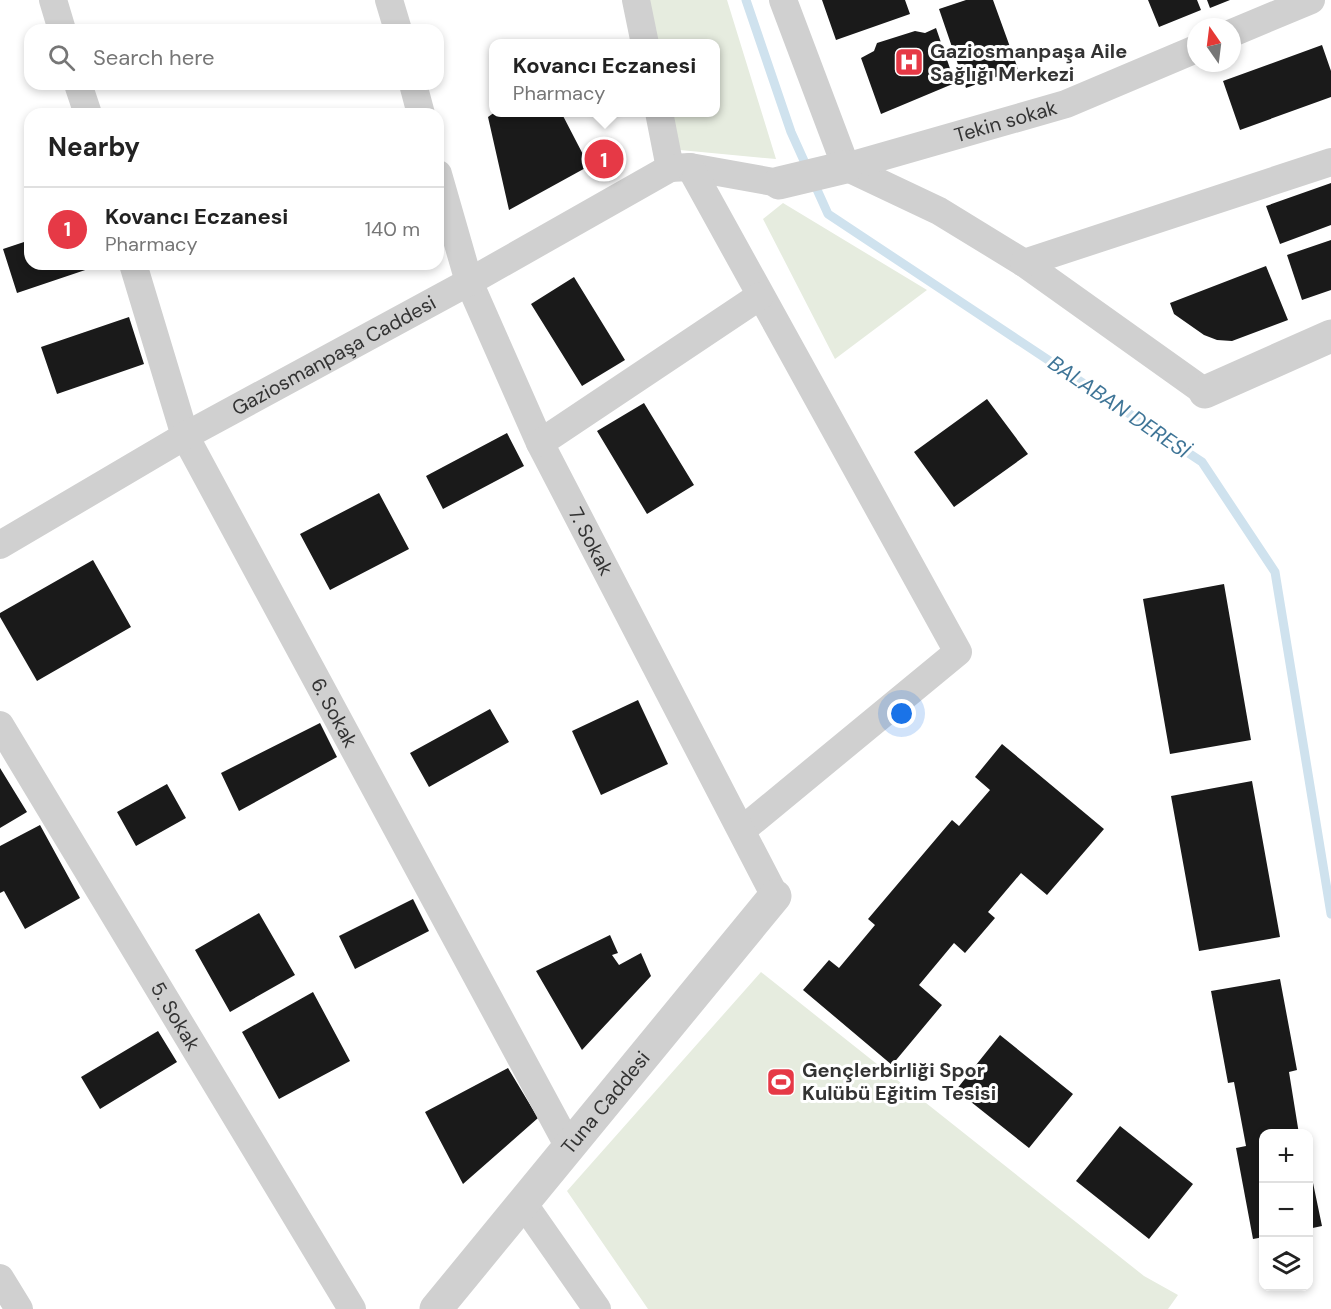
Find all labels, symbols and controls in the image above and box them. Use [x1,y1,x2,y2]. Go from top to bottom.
north arrow [1187,18,1241,72]
search box [24,24,444,90]
place label: Gaziosmanpaşa Aile Sağlığı Merkezi [930,38,1127,87]
popup [489,39,720,117]
icon: search [45,41,78,74]
text: Search here [93,43,214,72]
hospital icon: Gaziosmanpaşa Aile Sağlığı Merkezi [893,46,925,78]
text: Kovancı Eczanesi [513,51,696,80]
text: Pharmacy [513,80,605,106]
street label: Tekin sokak [951,94,1060,148]
text: Nearby [48,130,140,164]
pin: 1 [584,136,624,182]
text: Kovancı Eczanesi [105,202,288,231]
text: 1 [64,216,71,242]
text: 140 m [365,216,420,242]
text: Pharmacy [105,231,198,257]
street label: Gaziosmanpaşa Caddesi [227,289,440,421]
water label: BALABAN DERESİ [1043,349,1196,465]
street label: 7. Sokak [563,503,619,580]
street label: 6. Sokak [305,673,364,752]
your location [887,699,916,728]
street label: 5. Sokak [145,977,206,1055]
street label: Tuna Caddesi [555,1046,655,1160]
place label: Gençlerbirliği Spor Kulübü Eğitim Tesisi [802,1057,996,1106]
sports icon: Gençlerbirliği Spor Kulübü Eğitim Tesisi [765,1066,797,1098]
map controls [1259,1129,1313,1291]
button: + [1259,1129,1313,1183]
button: − [1259,1183,1313,1237]
button: layers [1259,1237,1313,1291]

